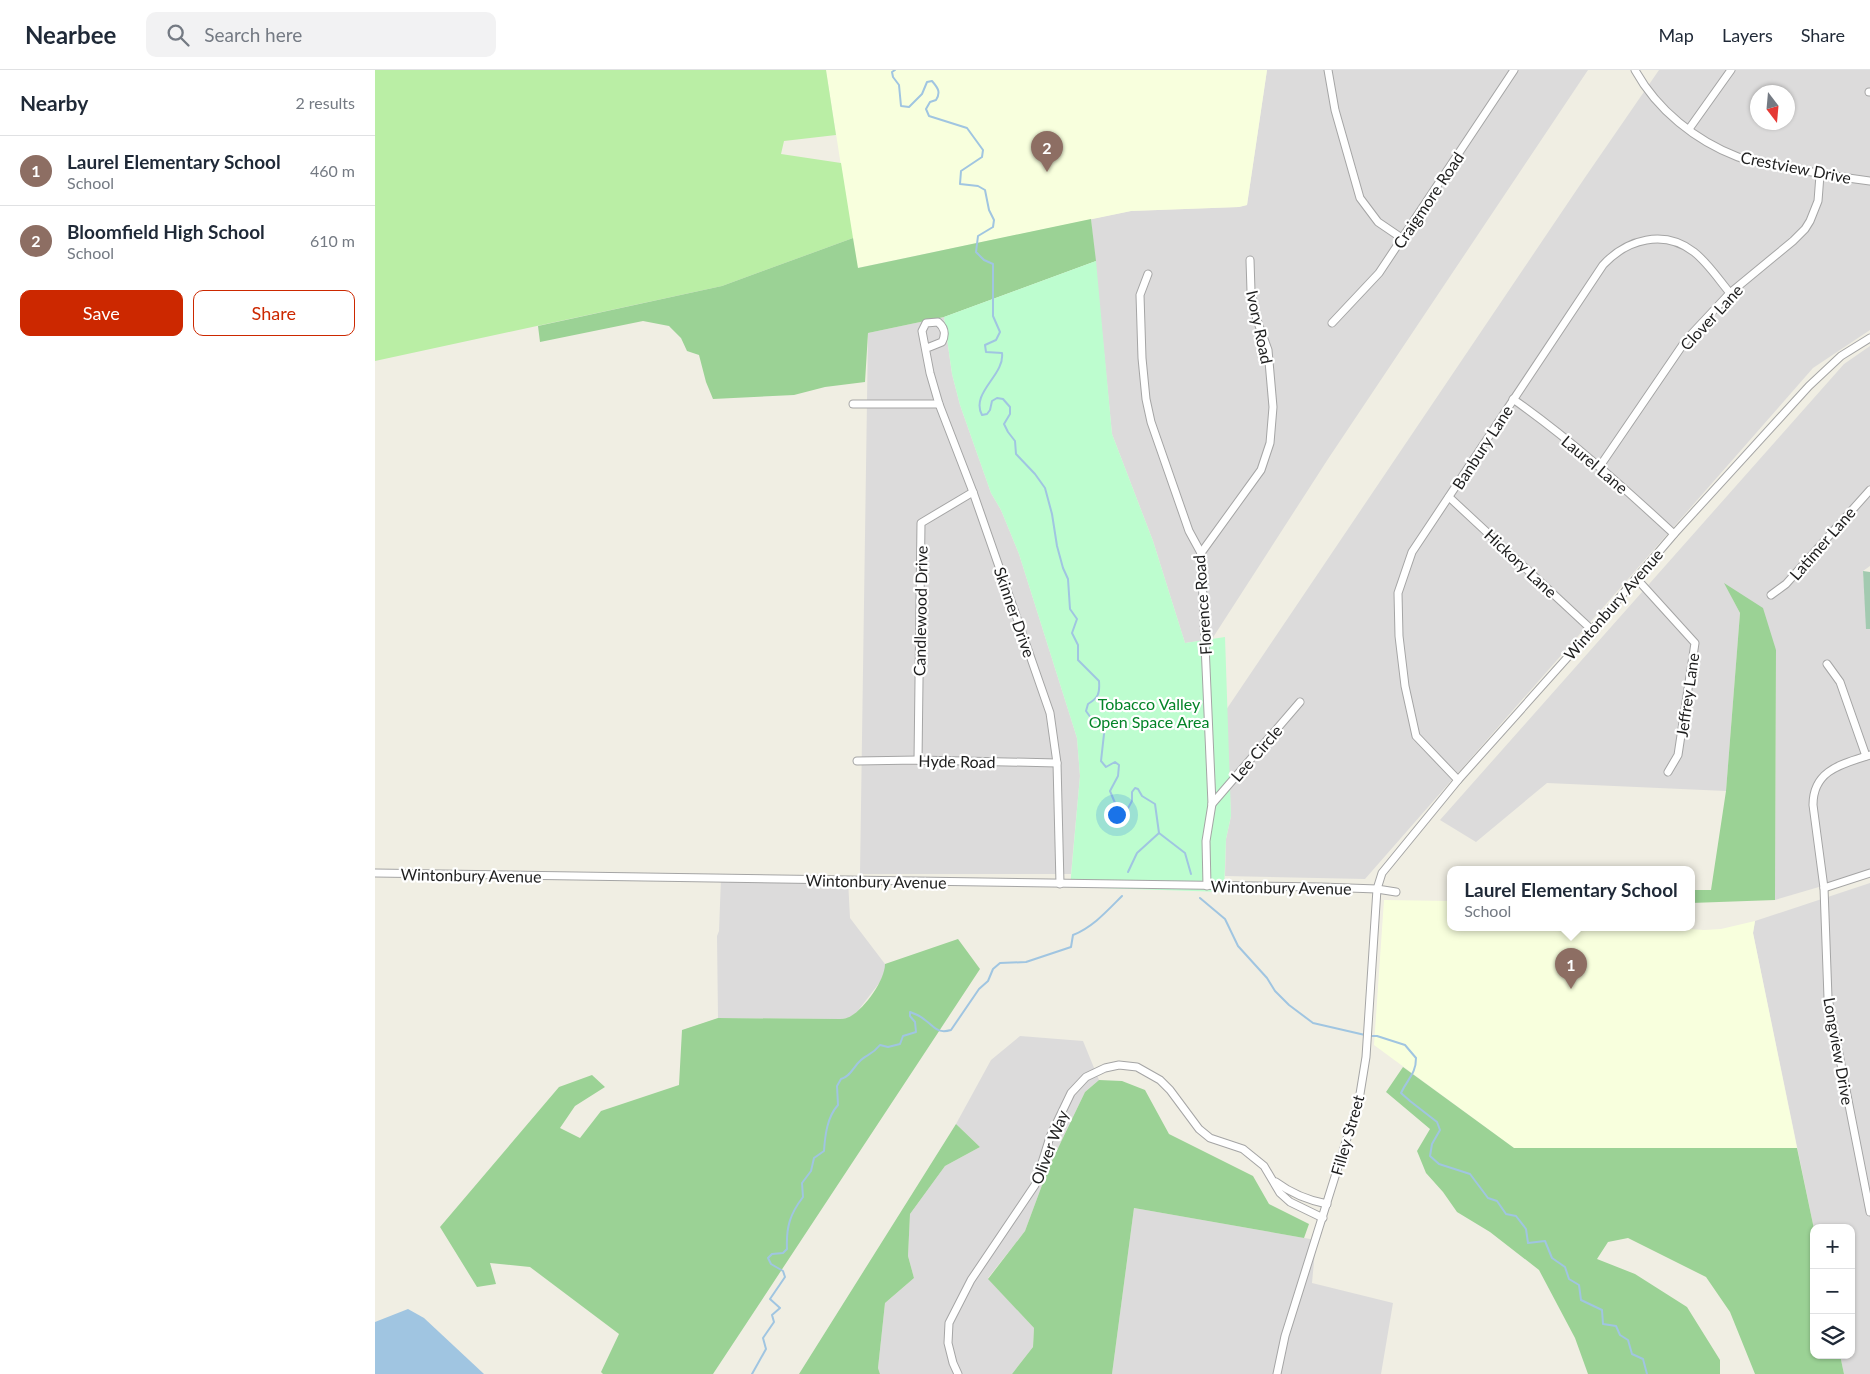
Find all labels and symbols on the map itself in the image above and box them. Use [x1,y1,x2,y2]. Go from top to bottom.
north arrow [1750,85,1795,130]
pin: 2 [1031,131,1063,172]
street label: Crestview Drive [1739,147,1853,187]
street label: Craigmore Road [1389,148,1467,252]
street label: Clover Lane [1676,280,1746,354]
street label: Ivory Road [1243,289,1277,365]
street label: Banbury Lane [1448,401,1516,493]
street label: Laurel Lane [1558,431,1632,497]
street label: Latimer Lane [1785,503,1859,583]
street label: Hickory Lane [1481,525,1561,601]
street label: Wintonbury Avenue [1560,545,1666,663]
street label: Candlewood Drive [909,546,931,676]
street label: Florence Road [1189,554,1215,656]
street label: Skinner Drive [991,564,1039,660]
street label: Jeffrey Lane [1672,652,1702,738]
park label: Tobacco Valley Open Space Area [1089,694,1209,731]
street label: Lee Circle [1226,721,1286,785]
street label: Hyde Road [918,751,996,771]
your location [1104,802,1130,828]
street label: Wintonbury Avenue [400,864,542,886]
street label: Wintonbury Avenue [805,870,947,892]
street label: Wintonbury Avenue [1210,876,1352,898]
pin: 1 [1555,948,1587,989]
street label: Longview Drive [1820,996,1858,1106]
street label: Filley Street [1326,1092,1368,1177]
street label: Oliver Way [1026,1107,1072,1187]

